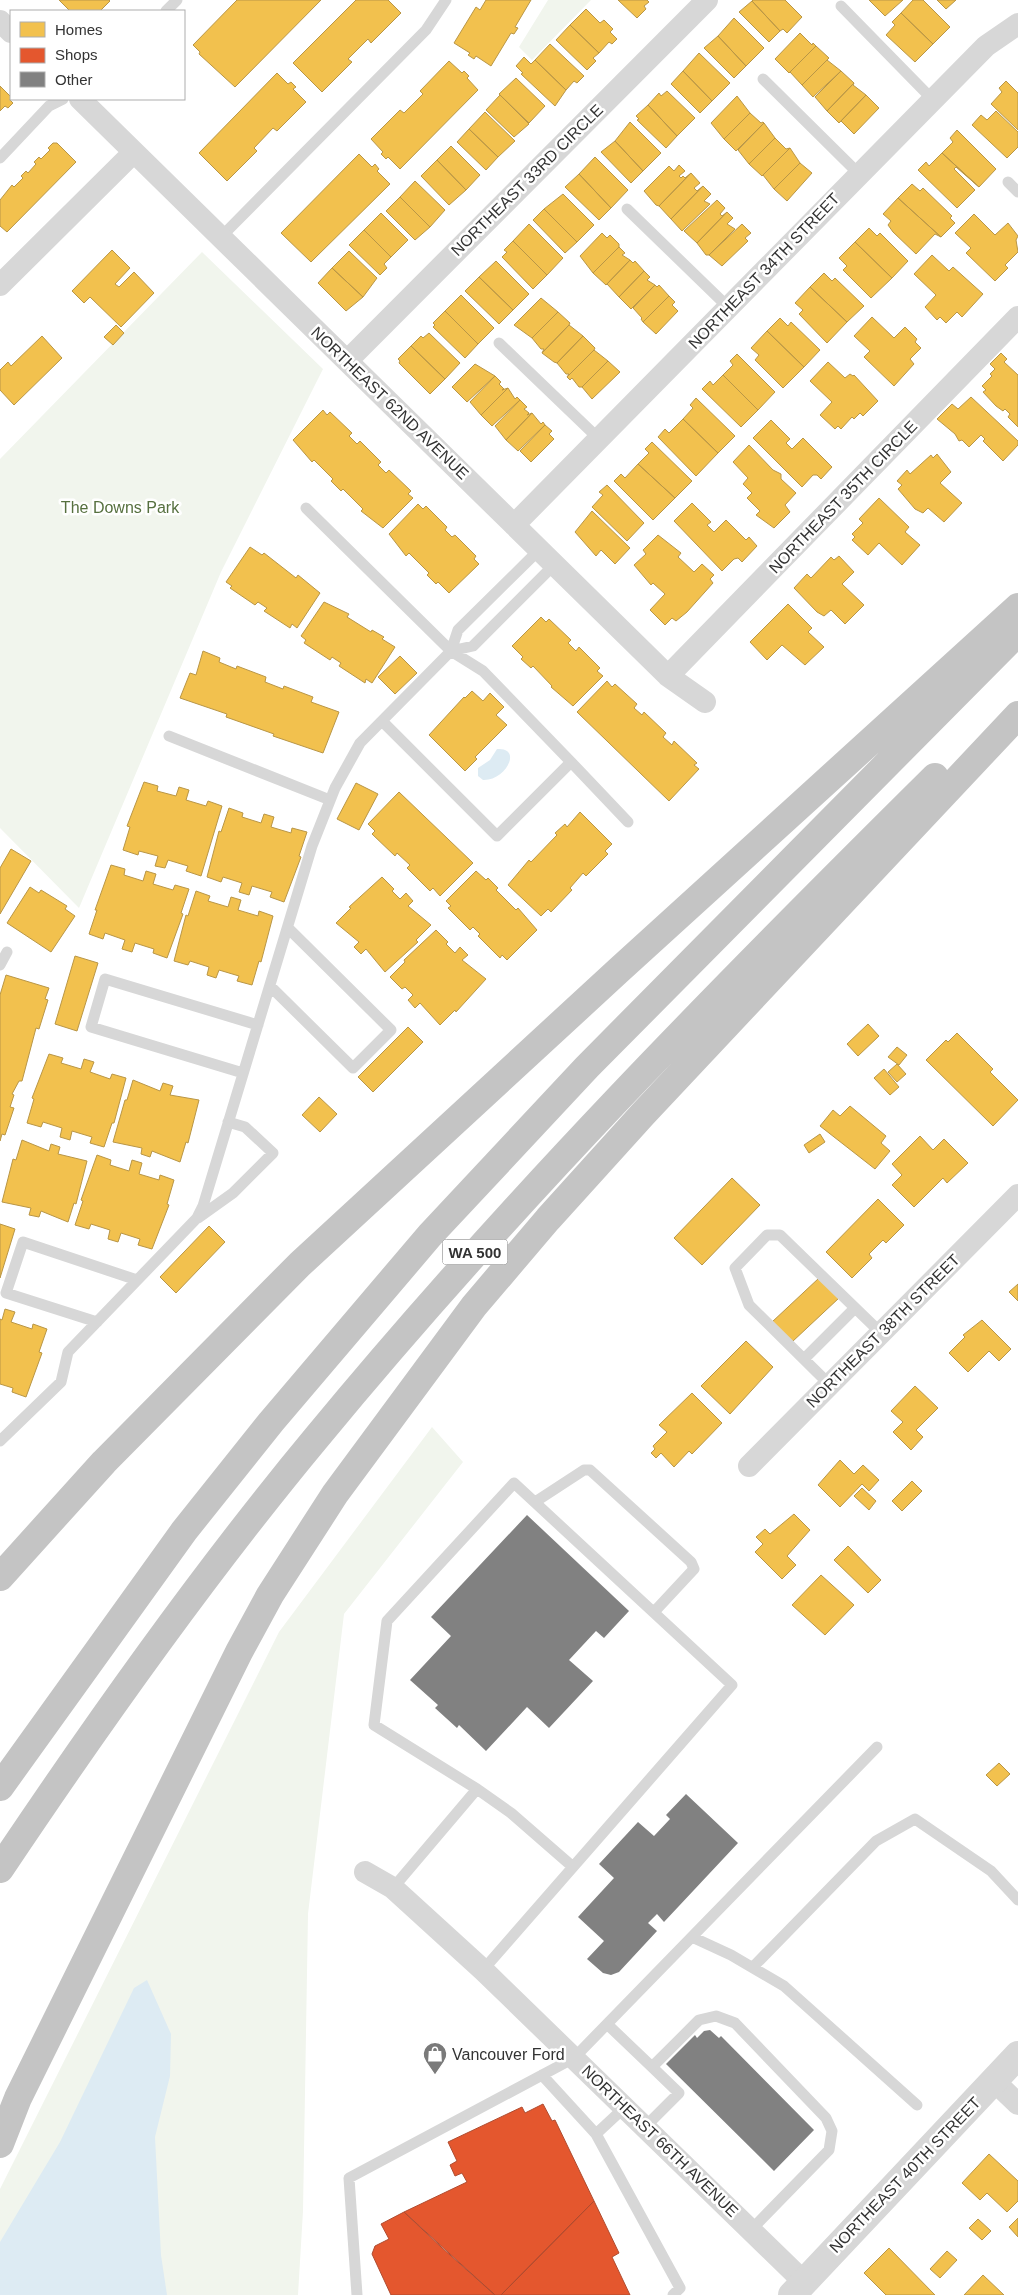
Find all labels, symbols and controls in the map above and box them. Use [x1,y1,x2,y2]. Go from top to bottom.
legend [10,10,185,100]
text: Homes [55,21,103,38]
text: Shops [55,46,98,63]
text: Other [55,71,93,88]
street label: NORTHEAST 33RD CIRCLE [448,101,606,259]
street label: NORTHEAST 34TH STREET [685,190,843,352]
street label: NORTHEAST 62ND AVENUE [308,323,472,483]
street label: NORTHEAST 35TH CIRCLE [766,417,920,577]
park label: The Downs Park [61,499,180,516]
road number: WA 500 [442,1240,508,1264]
street label: NORTHEAST 38TH STREET [803,1251,963,1411]
shop icon: Vancouver Ford [422,2041,448,2075]
place label: Vancouver Ford [452,2046,565,2063]
street label: NORTHEAST 66TH AVENUE [579,2062,741,2220]
street label: NORTHEAST 40TH STREET [826,2094,984,2256]

